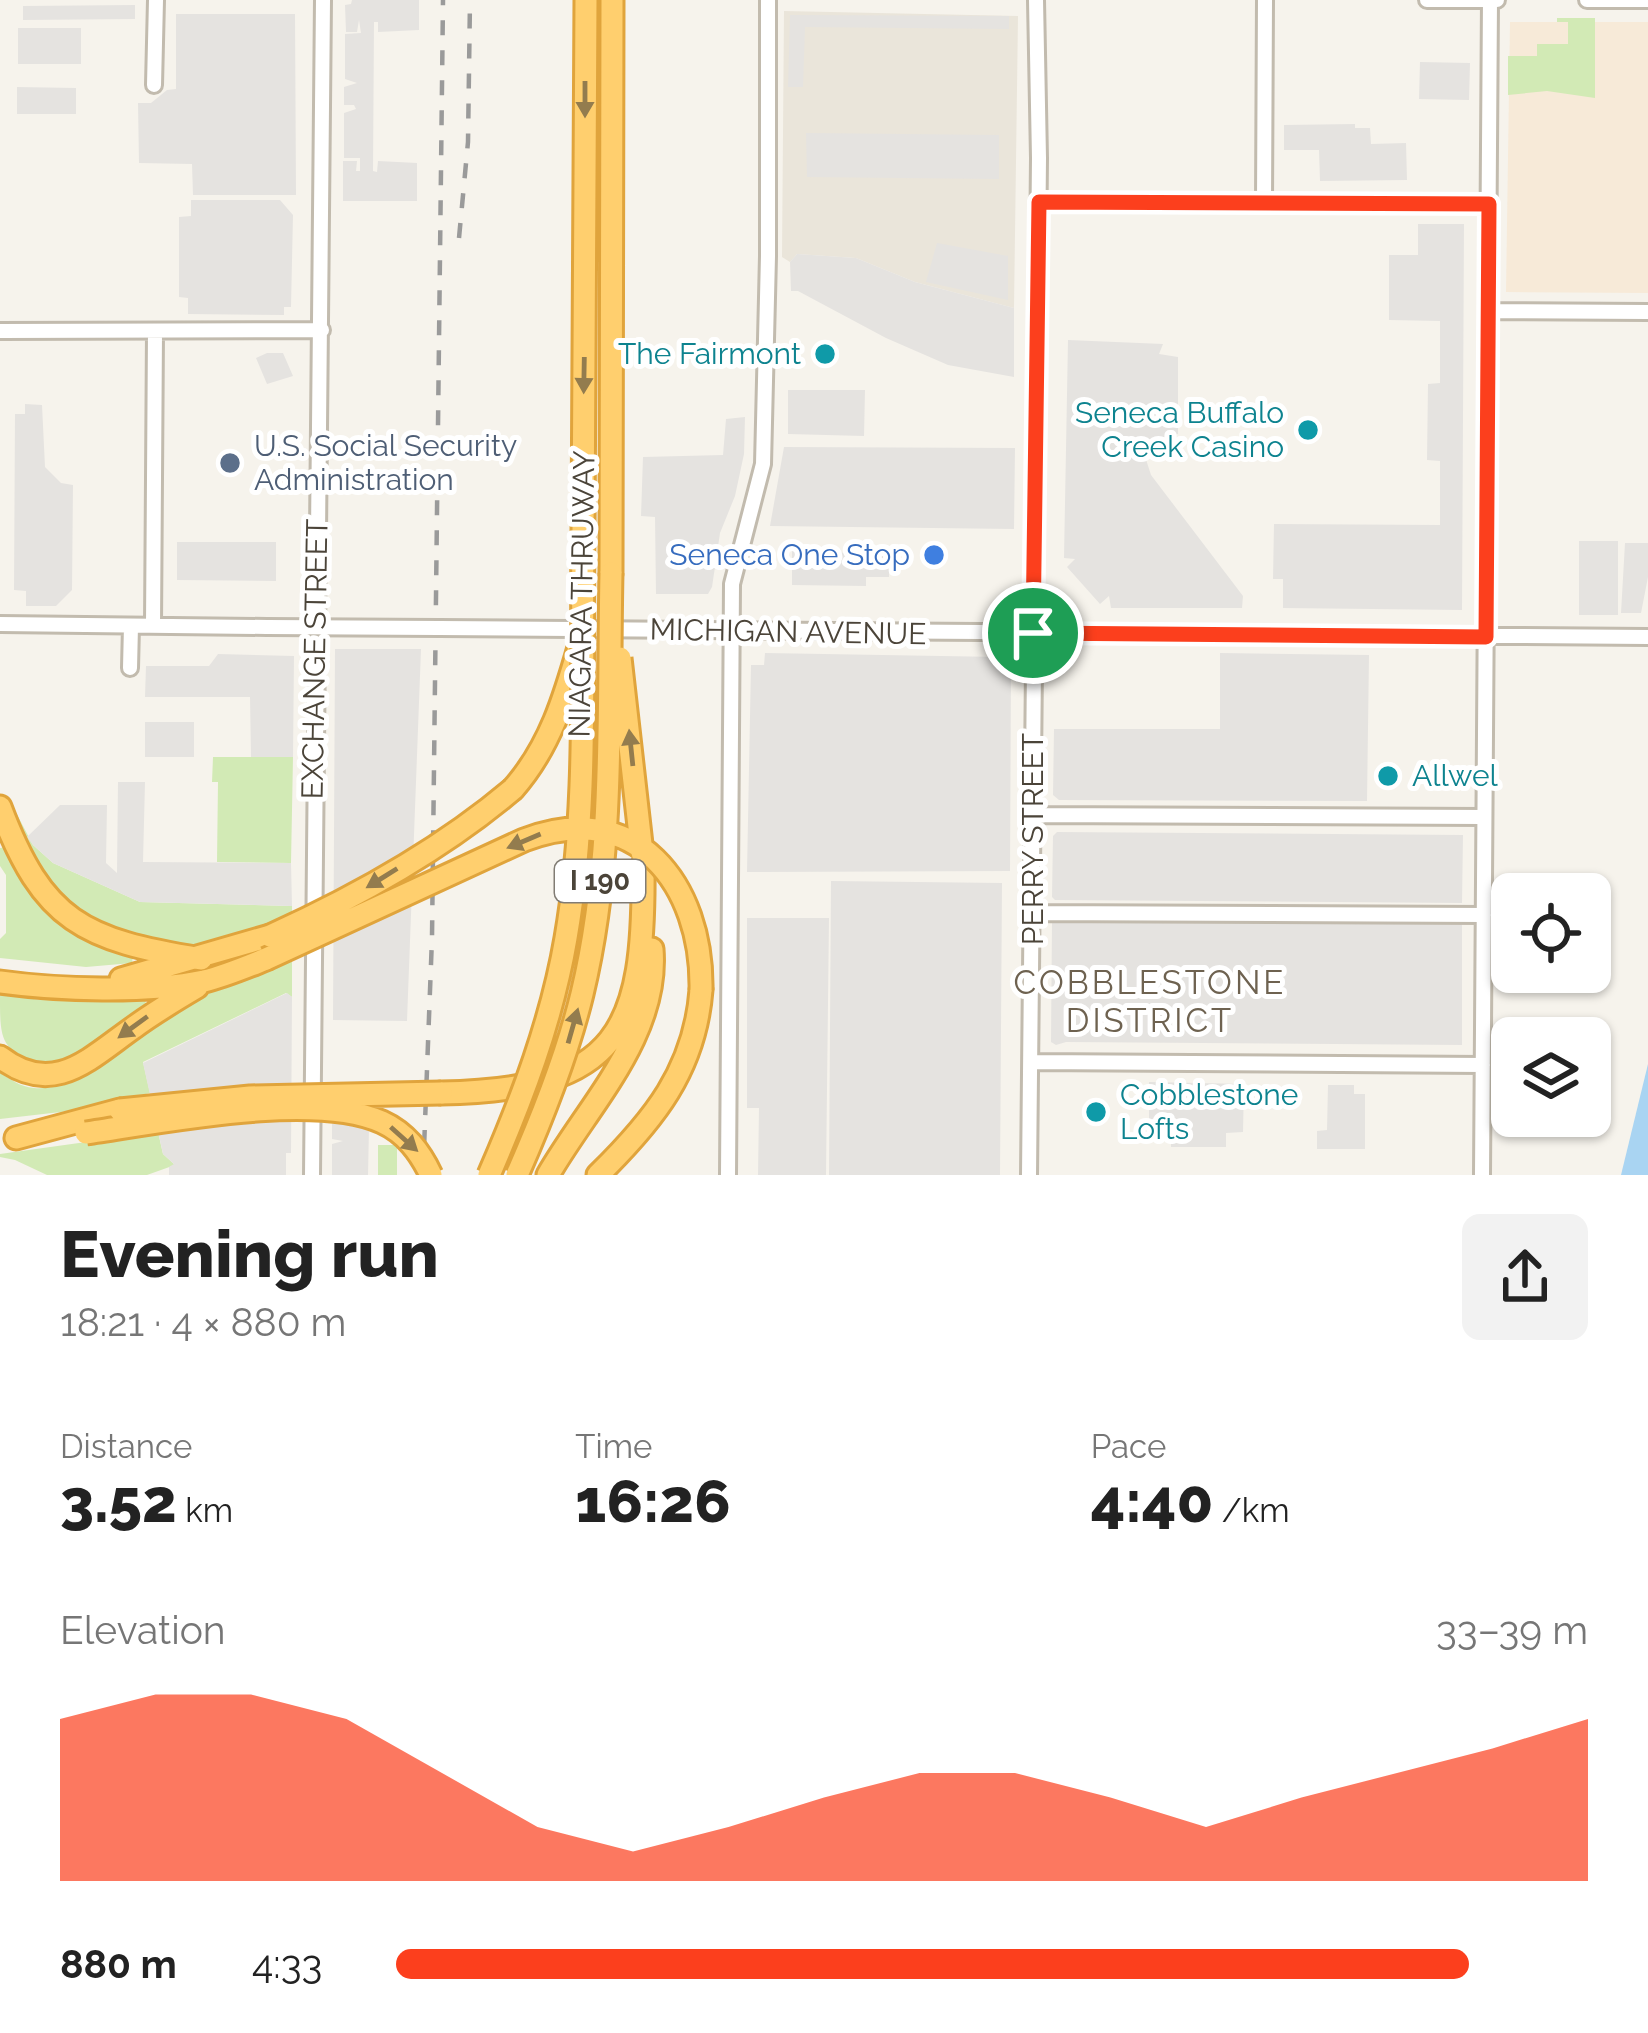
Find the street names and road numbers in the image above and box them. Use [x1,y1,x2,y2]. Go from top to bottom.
street label: NIAGARA THRUWAY [561,450,602,738]
street label: EXCHANGE STREET [295,518,334,800]
street label: MICHIGAN AVENUE [649,612,927,651]
street label: PERRY STREET [1015,733,1050,945]
road number: I 190 [555,860,645,902]

